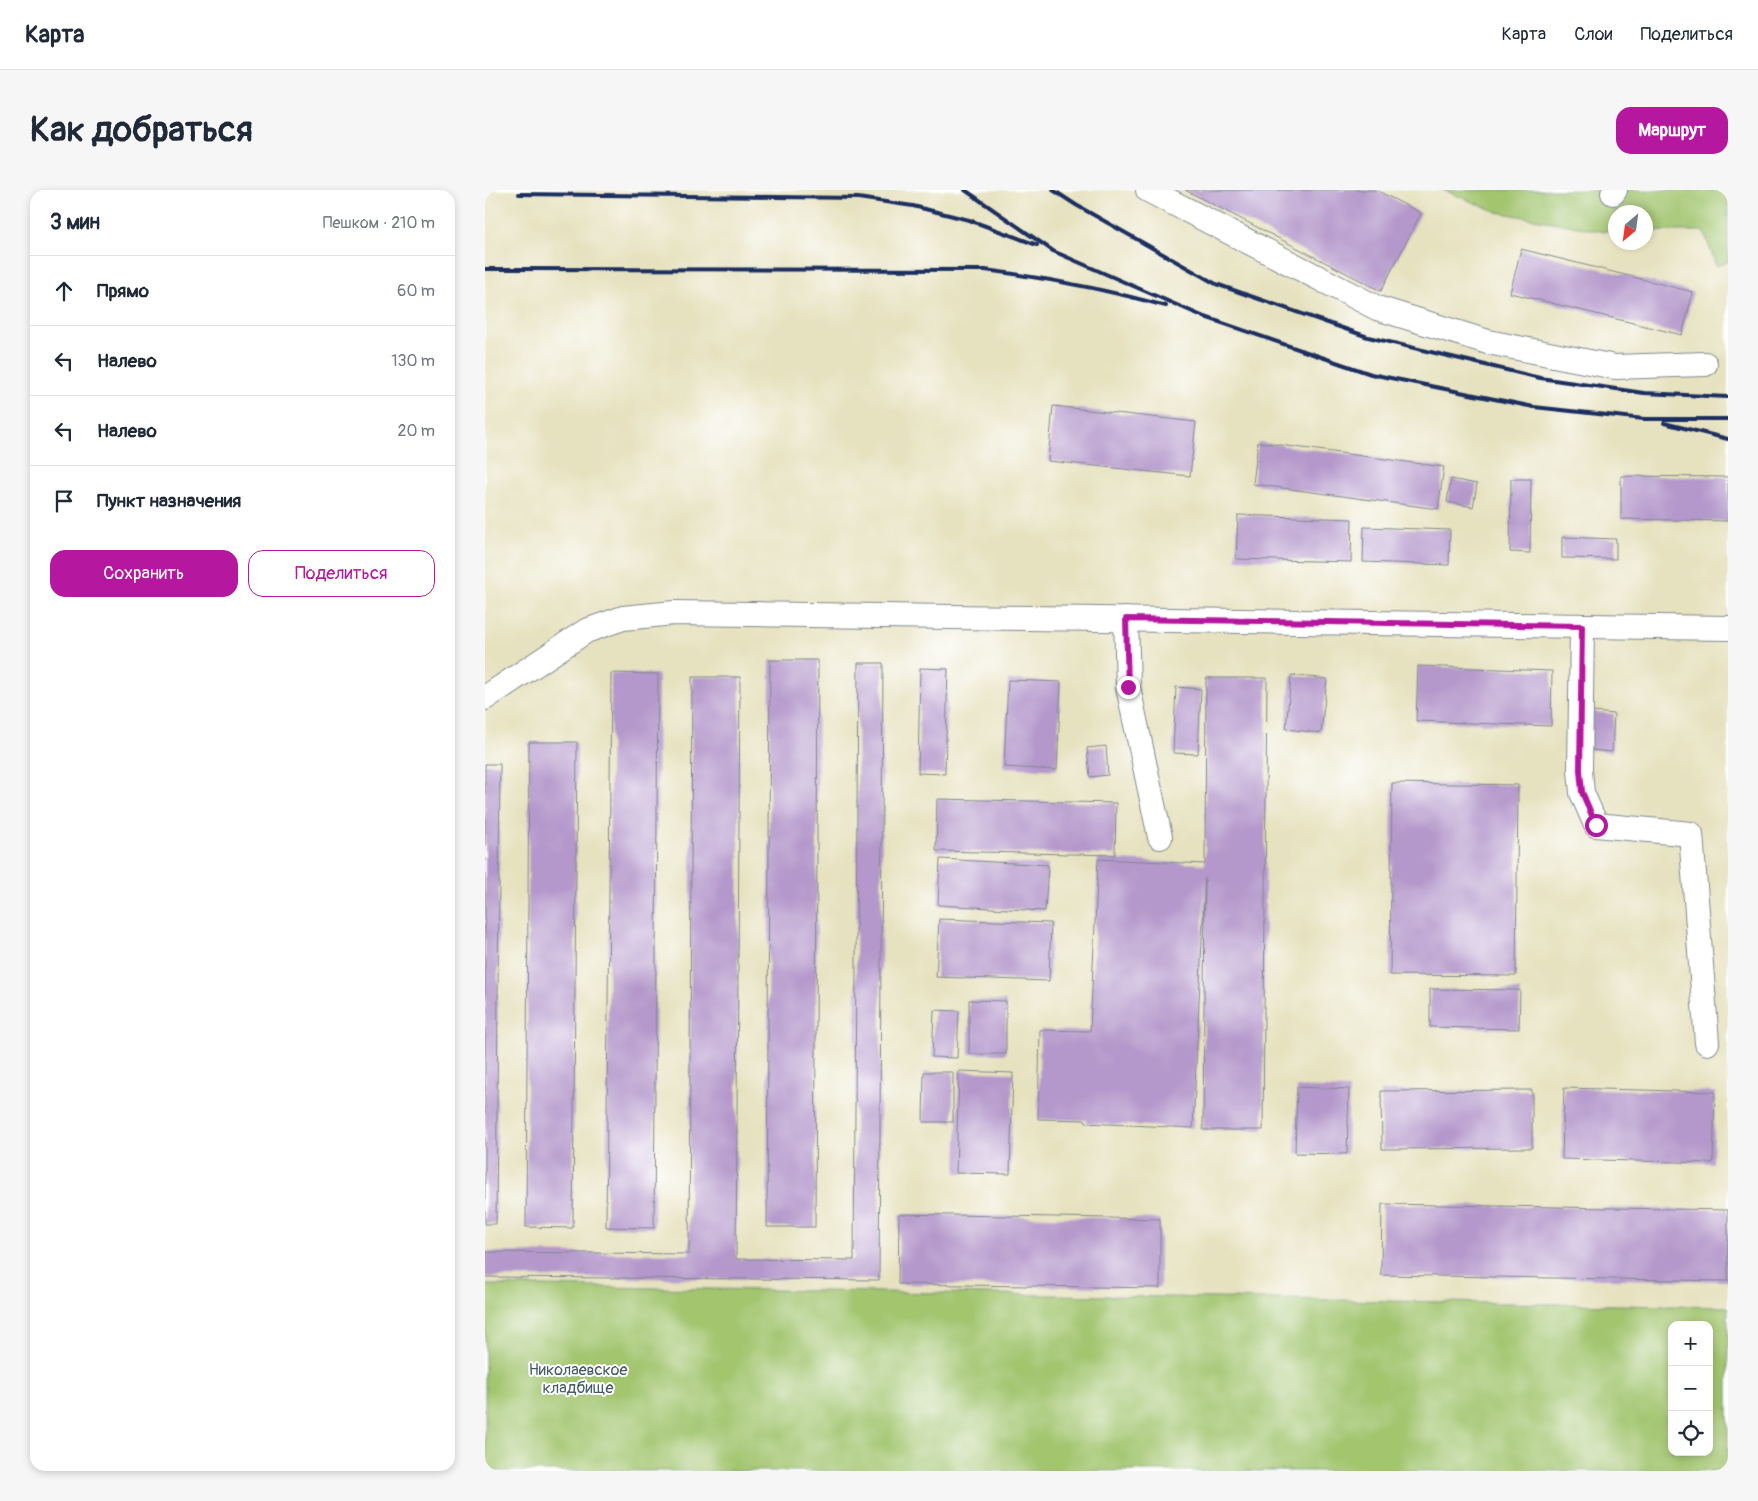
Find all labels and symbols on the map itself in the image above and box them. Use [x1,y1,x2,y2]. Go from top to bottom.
north arrow [1608,205,1653,250]
route end [1117,676,1140,699]
route start [1585,814,1608,837]
park label: Николаевское кладбище [529,1360,627,1398]

